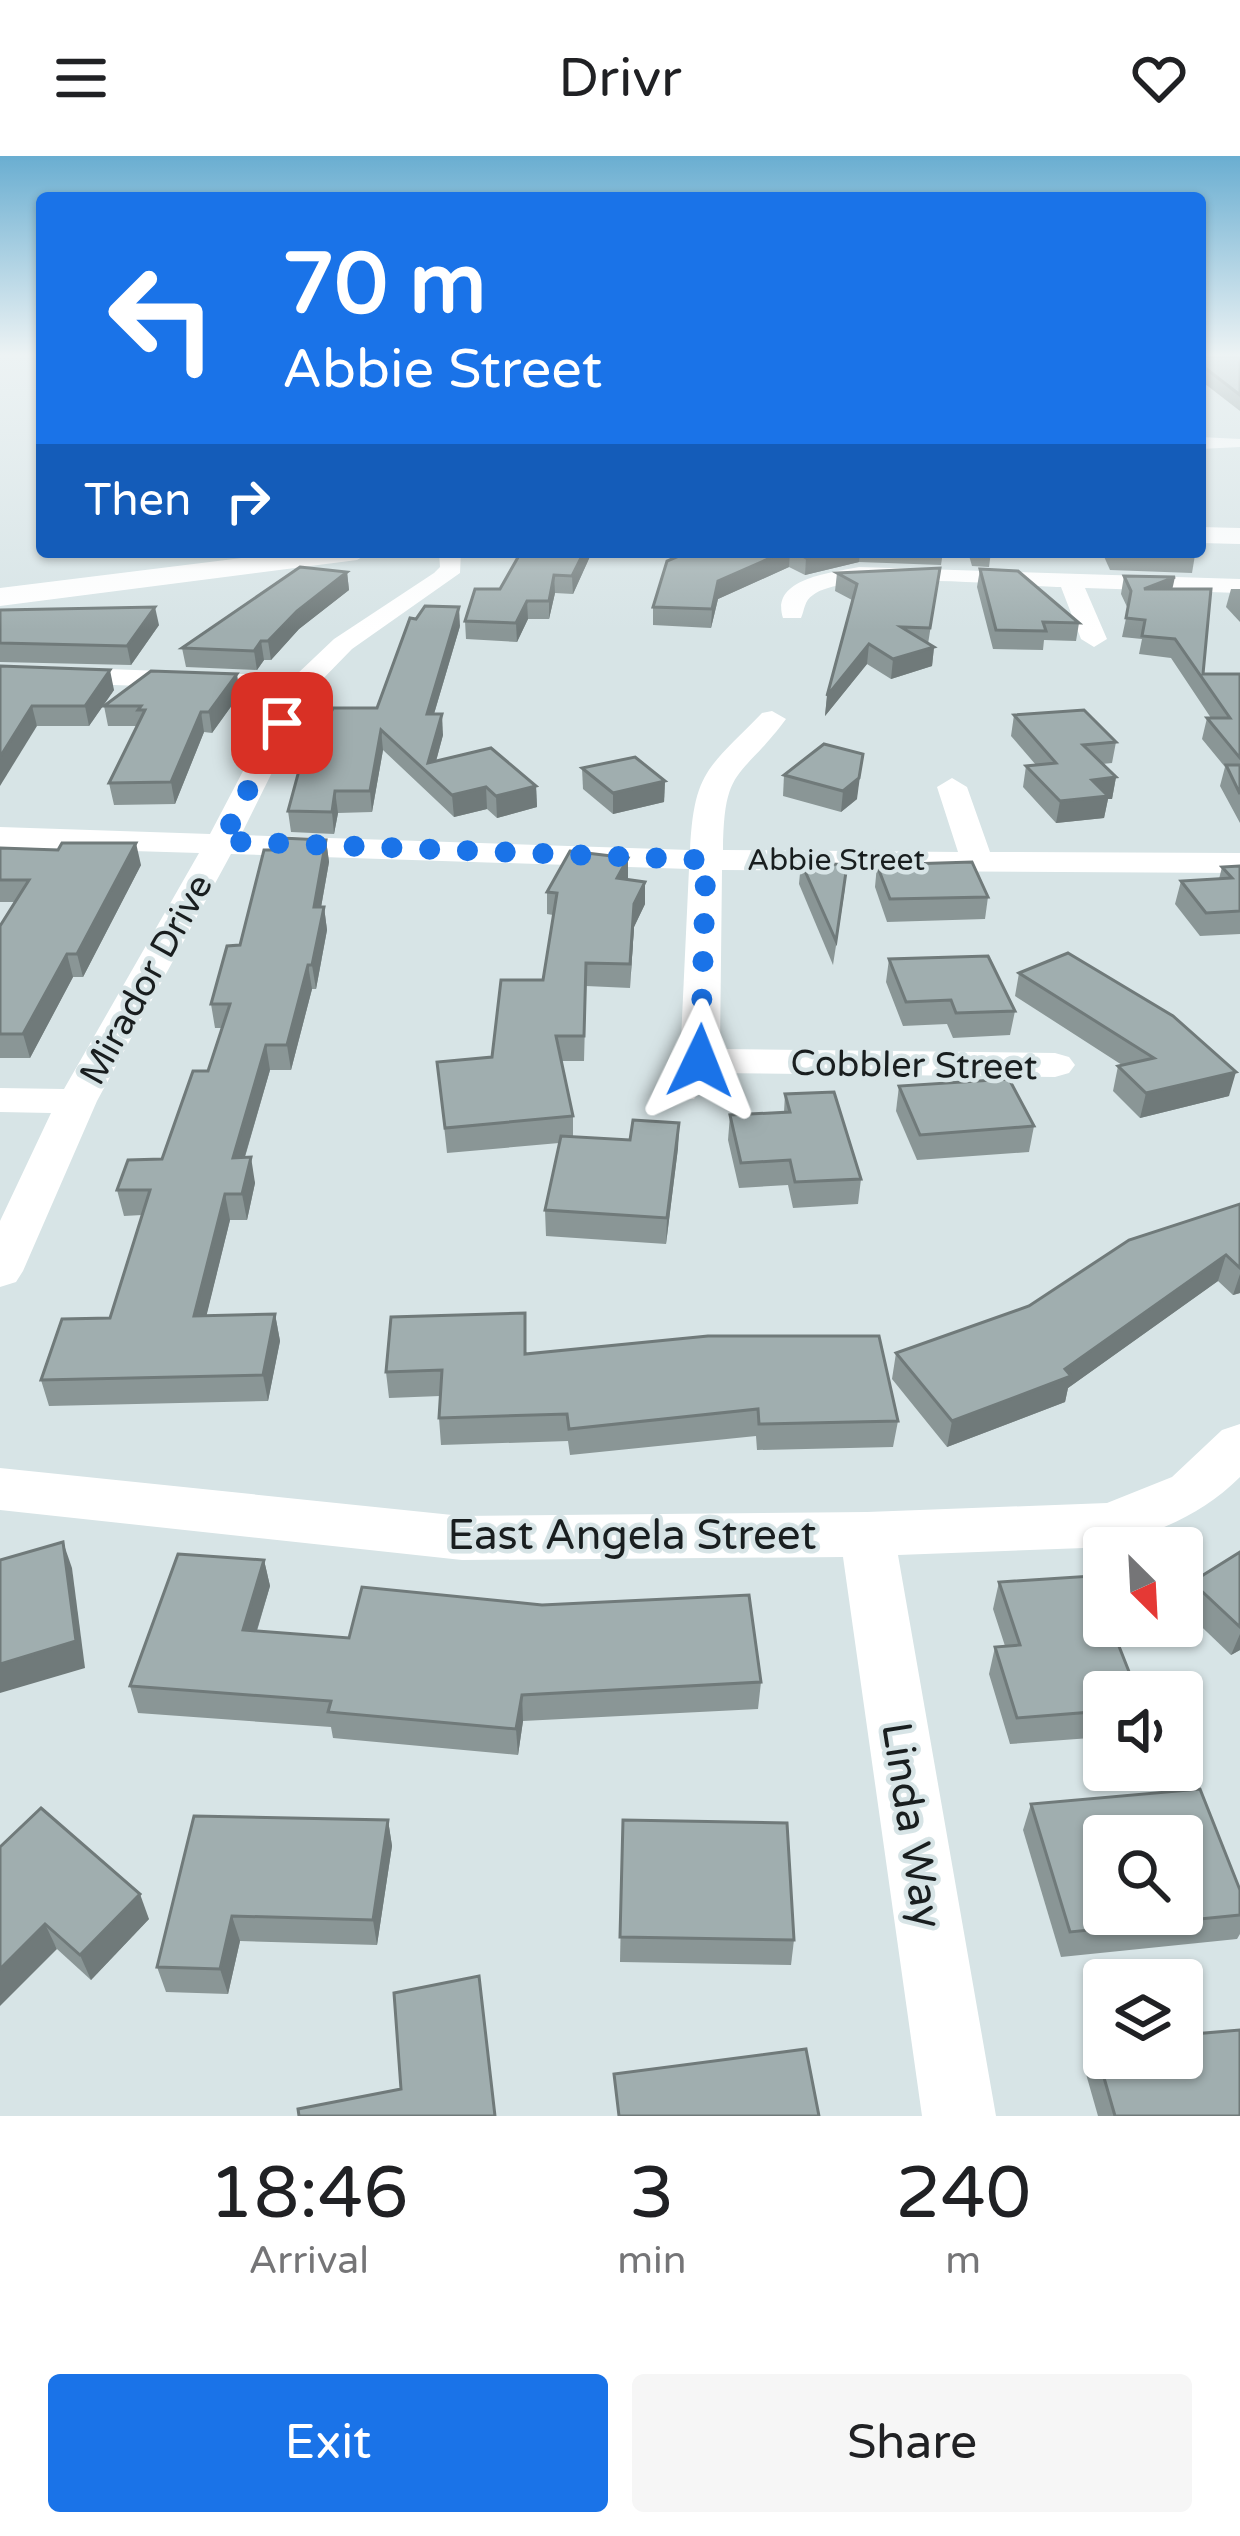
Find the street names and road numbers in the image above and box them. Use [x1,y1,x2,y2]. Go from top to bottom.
street label: Abbie Street [747,842,925,879]
street label: Mirador Drive [71,867,222,1092]
street label: Cobbler Street [790,1042,1038,1089]
street label: East Angela Street [447,1510,817,1561]
street label: Linda Way [870,1719,953,1932]

